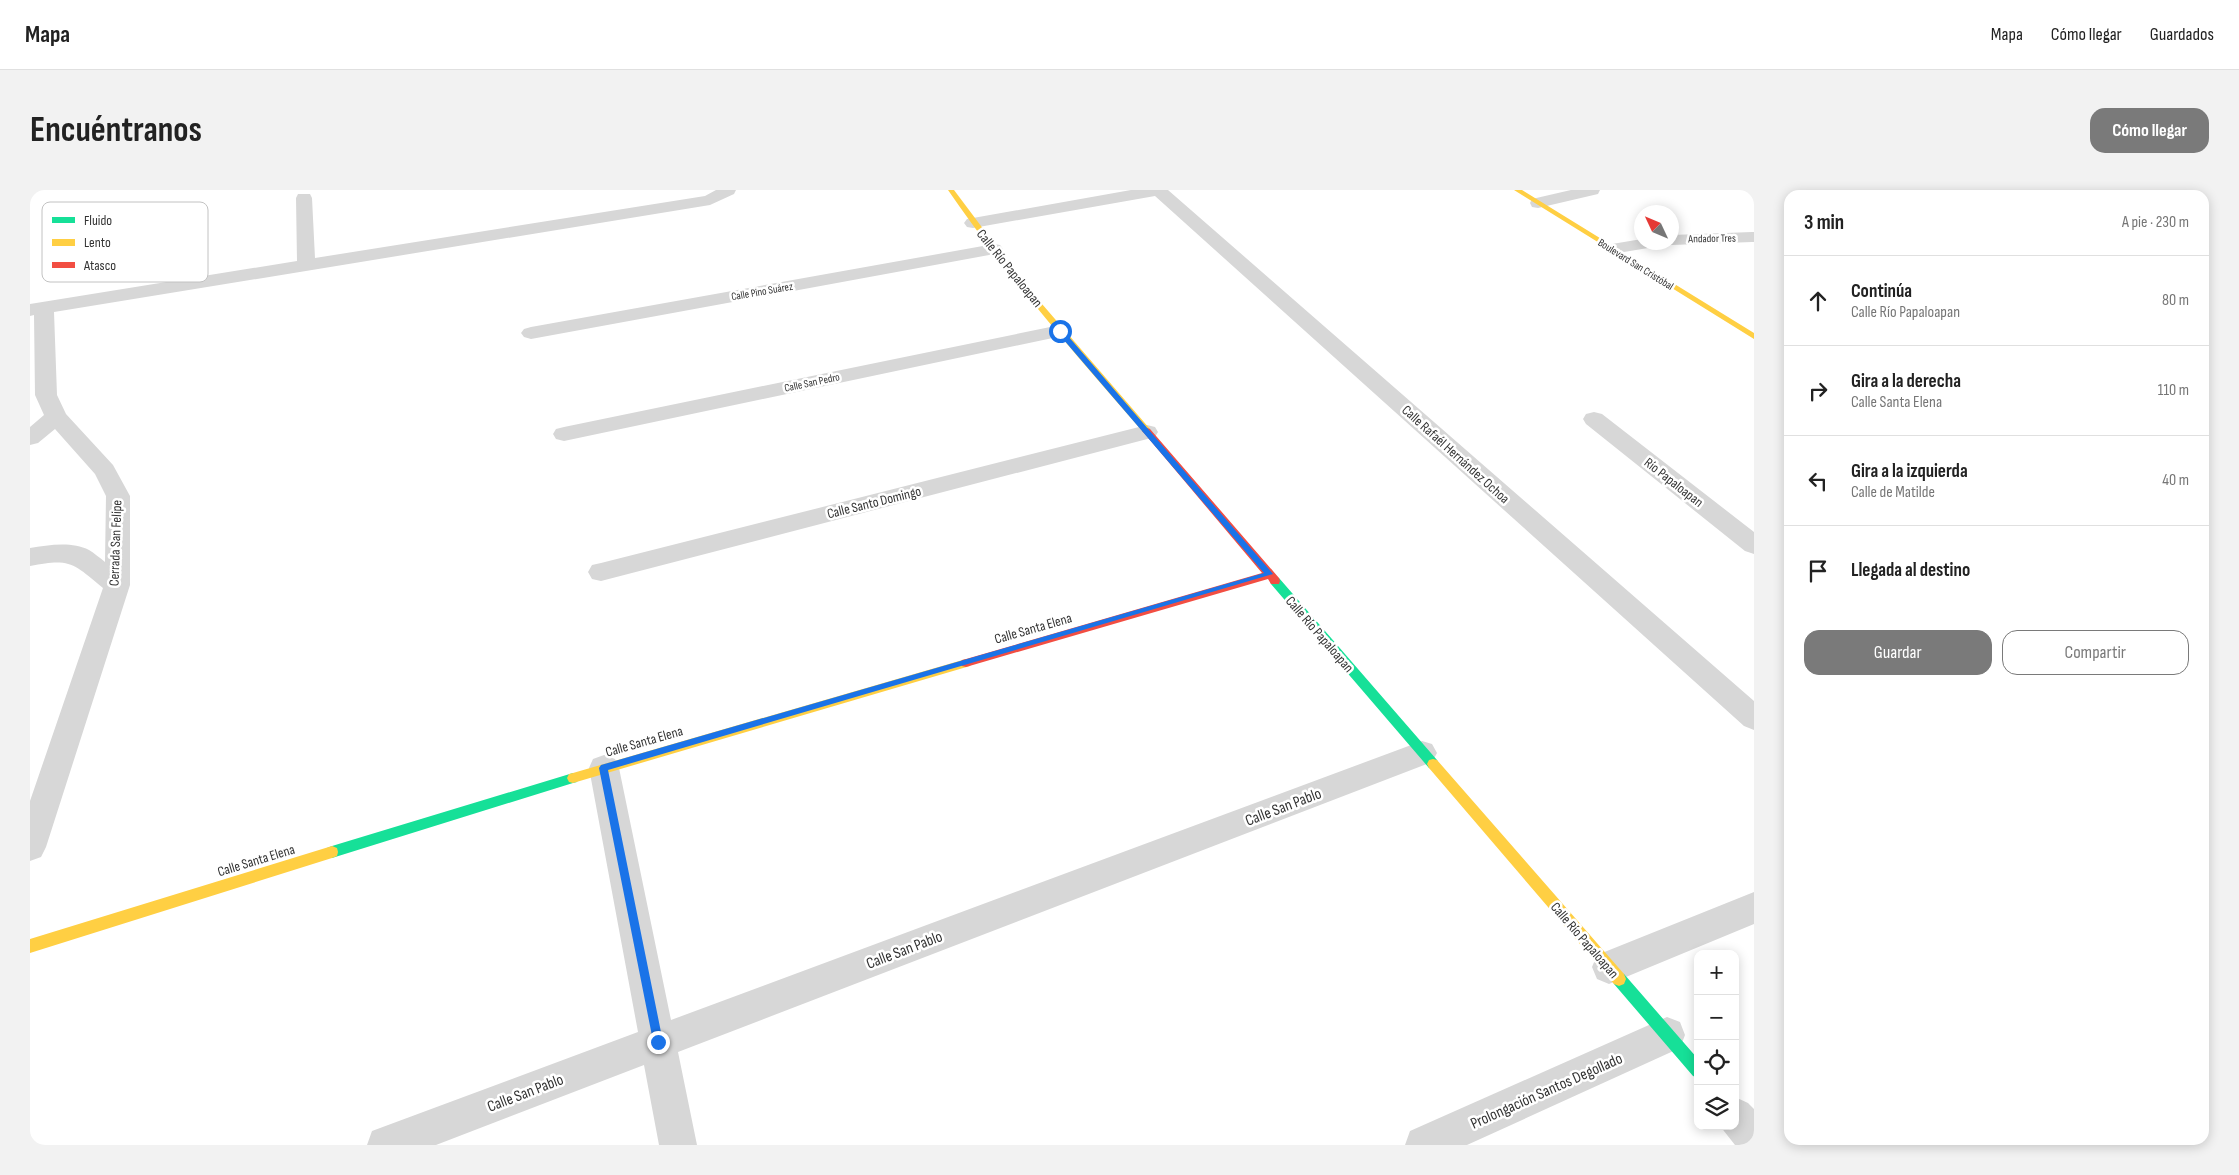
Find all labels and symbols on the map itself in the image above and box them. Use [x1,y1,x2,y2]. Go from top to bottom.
legend [42,202,208,282]
north arrow [1634,205,1679,250]
text: Fluido [84,212,112,229]
street label: Calle Río Papaloapan [973,226,1046,311]
street label: Andador Tres [1687,232,1736,245]
text: Lento [84,234,111,251]
street label: Boulevard San Cristóbal [1596,236,1676,293]
text: Atasco [83,257,116,274]
street label: Calle Pino Suárez [730,280,794,303]
route start [1049,320,1072,343]
street label: Calle San Pedro [783,370,841,395]
street label: Calle Rafaél Hernández Ochoa [1398,402,1513,507]
street label: Río Papaloapan [1641,454,1707,511]
street label: Calle Santo Domingo [825,483,923,522]
street label: Cerrada San Felipe [106,500,125,586]
street label: Calle Río Papaloapan [1282,593,1357,676]
street label: Calle Santa Elena [992,609,1074,648]
street label: Calle Santa Elena [603,722,685,761]
street label: Calle San Pablo [1243,784,1324,831]
street label: Calle Santa Elena [216,841,297,880]
street label: Calle Río Papaloapan [1547,899,1622,982]
street label: Calle San Pablo [864,927,945,974]
route end [647,1031,670,1054]
street label: Prolongación Santos Degollado [1468,1049,1626,1133]
street label: Calle San Pablo [485,1070,566,1117]

